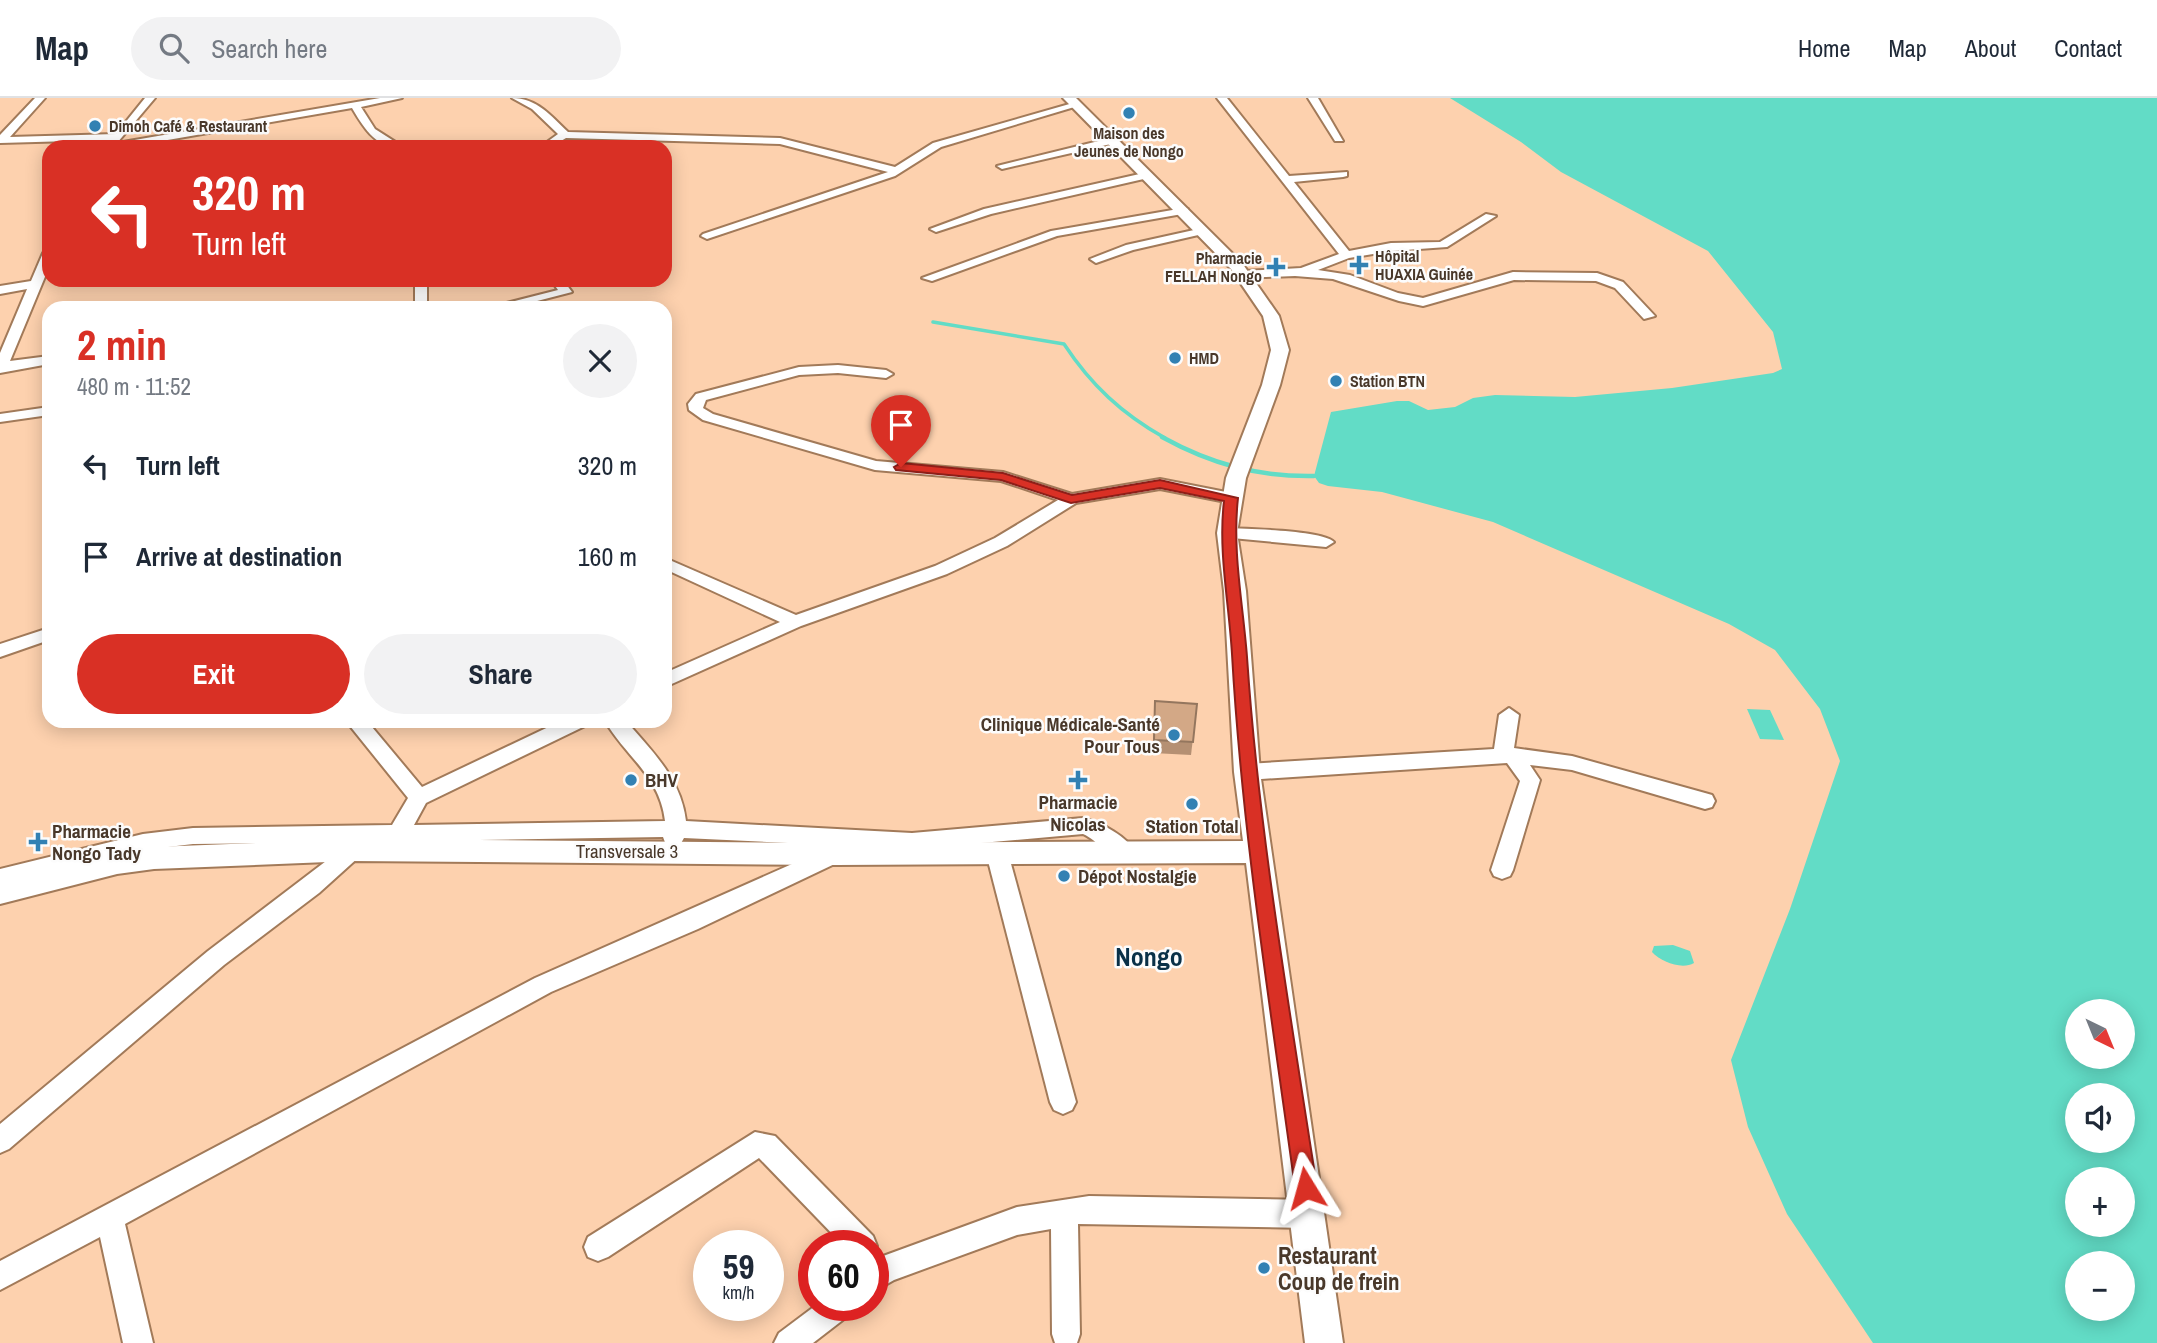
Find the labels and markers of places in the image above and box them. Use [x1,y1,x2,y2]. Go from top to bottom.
marker: Maison des Jeunes de Nongo [1121,105,1137,121]
place label: Dimoh Café & Restaurant [109,115,268,137]
marker: Dimoh Café & Restaurant [87,118,103,134]
place label: Maison des Jeunes de Nongo [1074,122,1184,162]
place label: Hôpital HUAXIA Guinée [1375,245,1473,285]
place label: Pharmacie FELLAH Nongo [1165,247,1262,287]
marker: Hôpital HUAXIA Guinée [1349,255,1369,275]
marker: Pharmacie FELLAH Nongo [1268,259,1284,275]
place label: HMD [1189,347,1219,369]
marker: HMD [1167,350,1183,366]
place label: Station BTN [1350,370,1425,392]
marker: Station BTN [1328,373,1344,389]
pin [871,395,931,467]
place label: Clinique Médicale-Santé Pour Tous [981,711,1160,759]
marker: Clinique Médicale-Santé Pour Tous [1166,727,1182,743]
place label: BHV [645,767,678,793]
marker: BHV [623,772,639,788]
marker: Pharmacie Nicolas [1070,772,1086,788]
place label: Pharmacie Nicolas [1039,789,1118,837]
marker: Station Total [1184,796,1200,812]
place label: Station Total [1145,813,1239,839]
place label: Pharmacie Nongo Tady [52,818,141,866]
marker: Pharmacie Nongo Tady [30,834,46,850]
place label: Dépot Nostalgie [1078,863,1197,889]
marker: Dépot Nostalgie [1056,868,1072,884]
place label: Restaurant Coup de frein [1278,1240,1400,1297]
marker: Restaurant Coup de frein [1256,1260,1272,1276]

